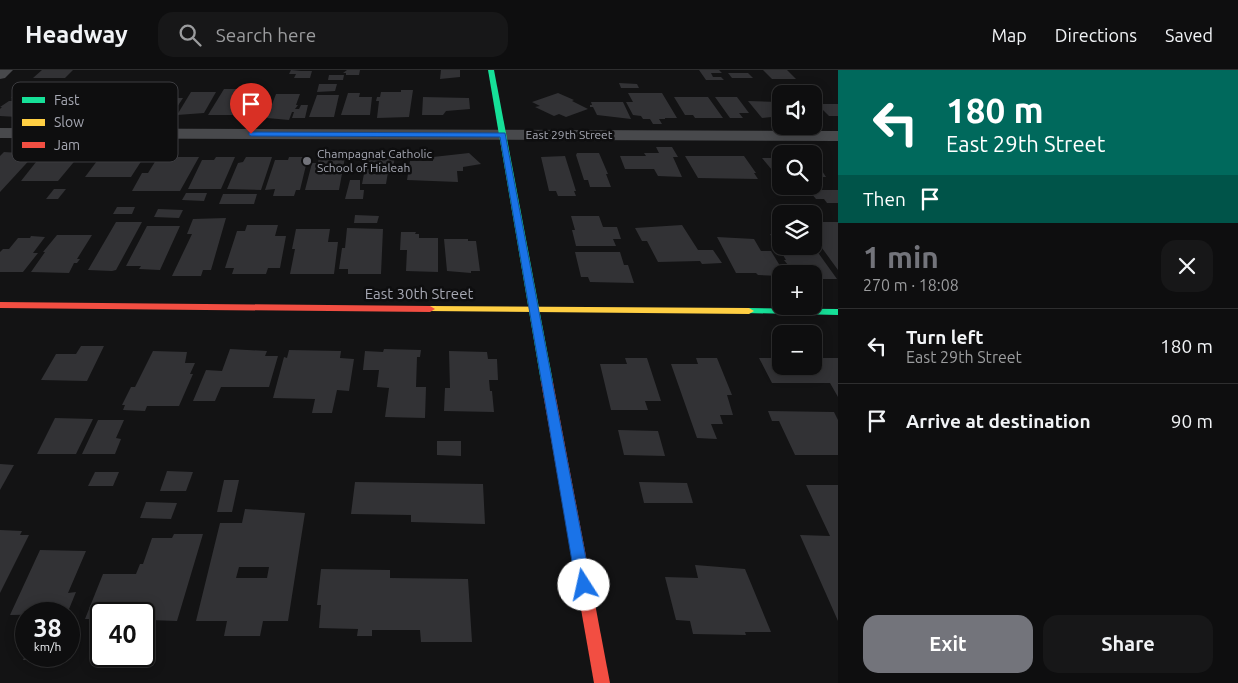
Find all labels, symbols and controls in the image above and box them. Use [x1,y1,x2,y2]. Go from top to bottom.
search box [158,12,508,57]
text: Headway [25,21,128,48]
icon: search [176,21,204,49]
text: Search here [216,24,316,46]
text: Map [991,25,1027,45]
text: Directions [1055,25,1137,45]
text: Saved [1165,25,1213,45]
legend [12,82,178,162]
pin [230,83,272,134]
map controls [772,85,822,375]
button: sound [772,85,822,135]
icon: arrive [237,90,265,118]
icon: left [863,90,928,155]
text: 180 m [946,90,1044,130]
text: Fast [54,92,80,108]
text: Slow [54,114,84,130]
street label: East 29th Street [526,128,613,141]
text: East 29th Street [946,131,1105,156]
text: Jam [54,137,80,153]
button: search [772,145,822,195]
place label: Champagnat Catholic School of Hialeah [317,147,432,174]
marker: Champagnat Catholic School of Hialeah [301,155,313,167]
icon: arrive [916,185,944,213]
text: Then [863,188,906,210]
button: layers [772,205,822,255]
text: 1 min [863,240,939,274]
button: close [1161,240,1213,292]
button: + [772,265,822,315]
text: 270 m · 18:08 [863,276,959,294]
street label: East 30th Street [365,285,473,302]
button: − [772,325,822,375]
text: Turn left [906,326,984,348]
icon: left [863,332,891,360]
text: 180 m [1160,335,1213,357]
text: East 29th Street [906,348,1022,366]
icon: arrive [863,407,891,435]
text: Arrive at destination [906,410,1091,432]
text: 90 m [1171,410,1213,432]
position arrow [557,558,609,610]
speed limit sign: 40 [90,602,155,667]
text: 38 [33,614,62,642]
button: Exit [863,615,1033,673]
button: Share [1043,615,1213,673]
text: km/h [34,640,61,653]

